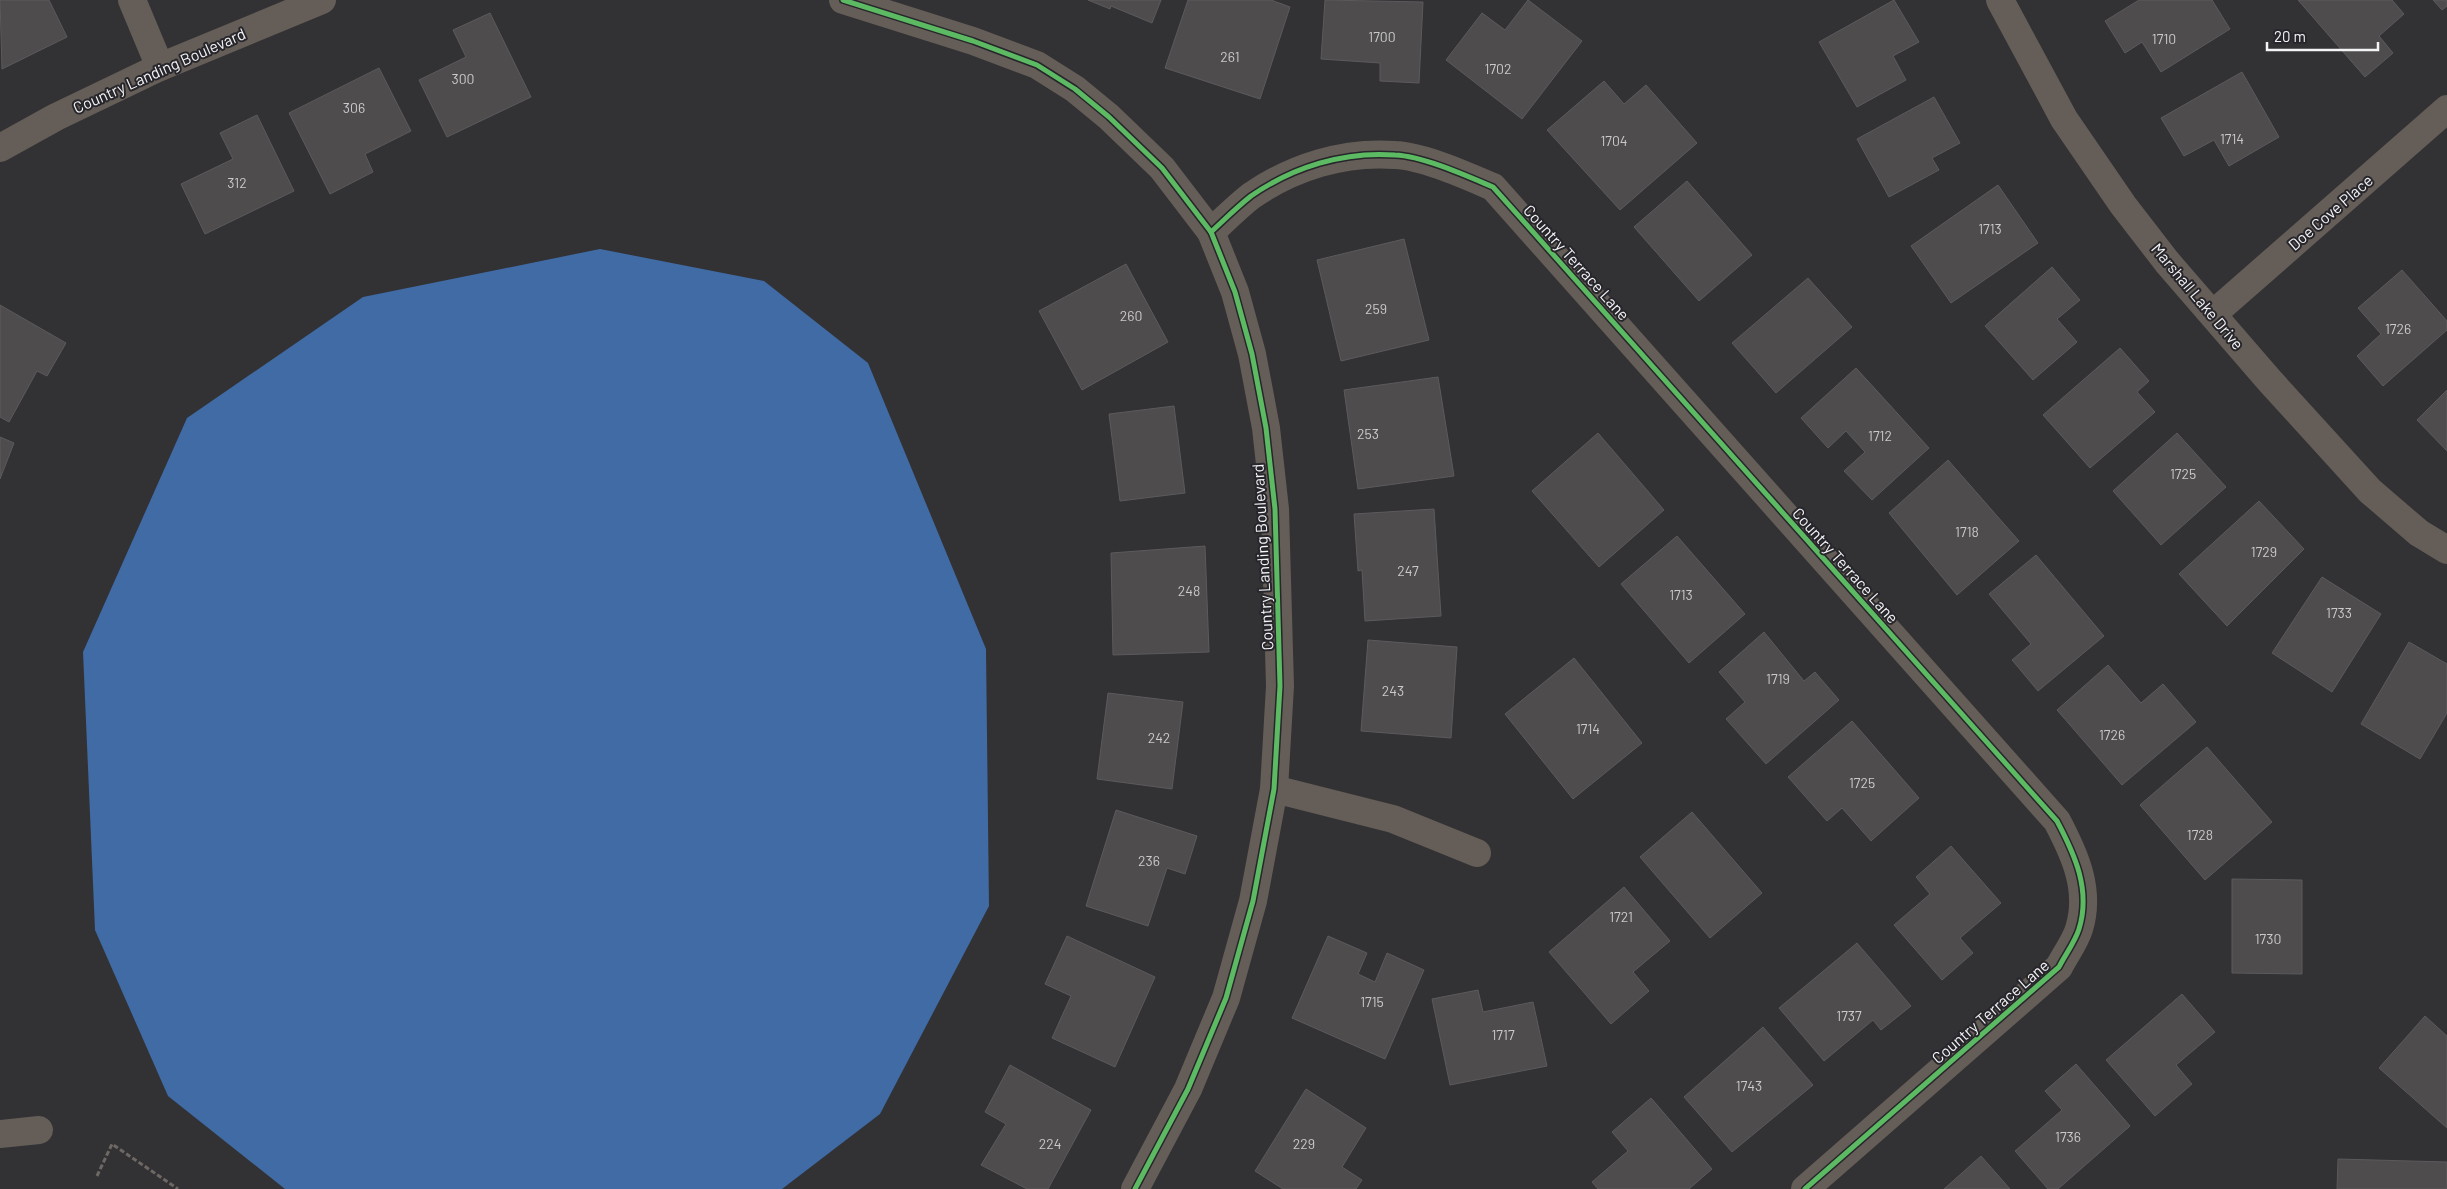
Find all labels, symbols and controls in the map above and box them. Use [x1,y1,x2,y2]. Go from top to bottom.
scale bar [2267,20,2378,52]
street label: Country Landing Boulevard [70,23,248,117]
text: 20 m [2274,27,2306,45]
house number: 1700 [1368,28,1396,45]
house number: 1710 [2152,30,2176,47]
house number: 261 [1220,48,1240,65]
house number: 1702 [1485,60,1511,77]
house number: 300 [451,70,475,87]
house number: 306 [343,99,365,116]
house number: 1714 [2220,130,2244,147]
house number: 1704 [1600,132,1628,149]
street label: Doe Cove Place [2284,170,2376,254]
house number: 312 [227,174,247,191]
street label: Country Terrace Lane [1520,200,1634,324]
house number: 1713 [1978,220,2002,237]
street label: Marshall Lake Drive [2148,239,2248,353]
house number: 259 [1365,300,1387,317]
house number: 260 [1120,307,1142,324]
house number: 1726 [2385,320,2411,337]
house number: 253 [1357,425,1379,442]
house number: 1712 [1868,427,1892,444]
street label: Country Landing Boulevard [1248,463,1276,651]
house number: 1725 [2170,465,2196,482]
street label: Country Terrace Lane [1789,503,1903,627]
house number: 1718 [1955,523,1979,540]
house number: 1729 [2251,543,2277,560]
house number: 247 [1397,562,1419,579]
house number: 248 [1178,582,1200,599]
house number: 1713 [1669,586,1693,603]
house number: 1733 [2326,604,2352,621]
house number: 1719 [1766,670,1790,687]
house number: 243 [1382,682,1404,699]
house number: 1714 [1576,720,1600,737]
house number: 1726 [2099,726,2125,743]
house number: 242 [1148,729,1170,746]
house number: 1725 [1849,774,1875,791]
house number: 1728 [2187,826,2213,843]
house number: 236 [1138,852,1160,869]
house number: 1721 [1609,908,1633,925]
house number: 1730 [2255,930,2281,947]
street label: Country Terrace Lane [1928,955,2052,1067]
house number: 1715 [1360,993,1384,1010]
house number: 1737 [1836,1007,1862,1024]
house number: 1717 [1491,1026,1515,1043]
house number: 1743 [1736,1077,1762,1094]
house number: 1736 [2055,1128,2081,1145]
house number: 224 [1039,1135,1061,1152]
house number: 229 [1293,1135,1315,1152]

